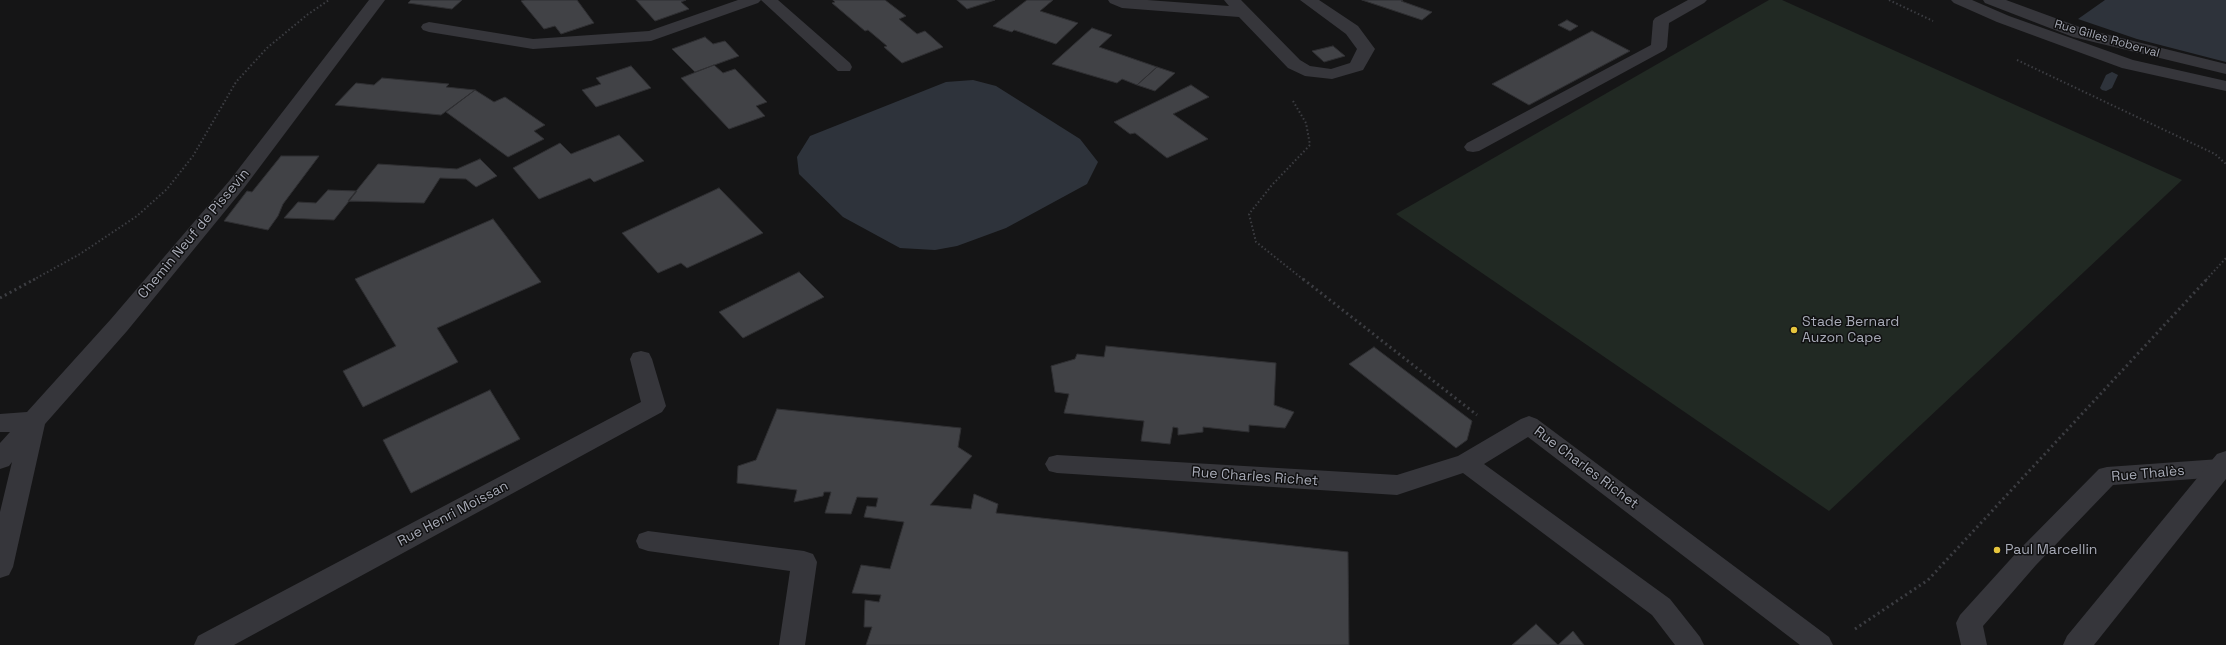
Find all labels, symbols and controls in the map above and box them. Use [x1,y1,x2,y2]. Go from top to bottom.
street label: Rue Gilles Roberval [2053,17,2161,61]
street label: Chemin Neuf de Pissevin [135,166,253,302]
place label: Stade Bernard Auzon Cape [1802,314,1899,346]
marker: Stade Bernard Auzon Cape [1789,325,1799,335]
street label: Rue Charles Richet [1530,423,1642,513]
street label: Rue Thalès [2111,462,2185,486]
street label: Rue Charles Richet [1191,464,1319,490]
street label: Rue Henri Moissan [395,478,511,550]
place label: Paul Marcellin [2005,542,2097,558]
marker: Paul Marcellin [1992,545,2002,555]

